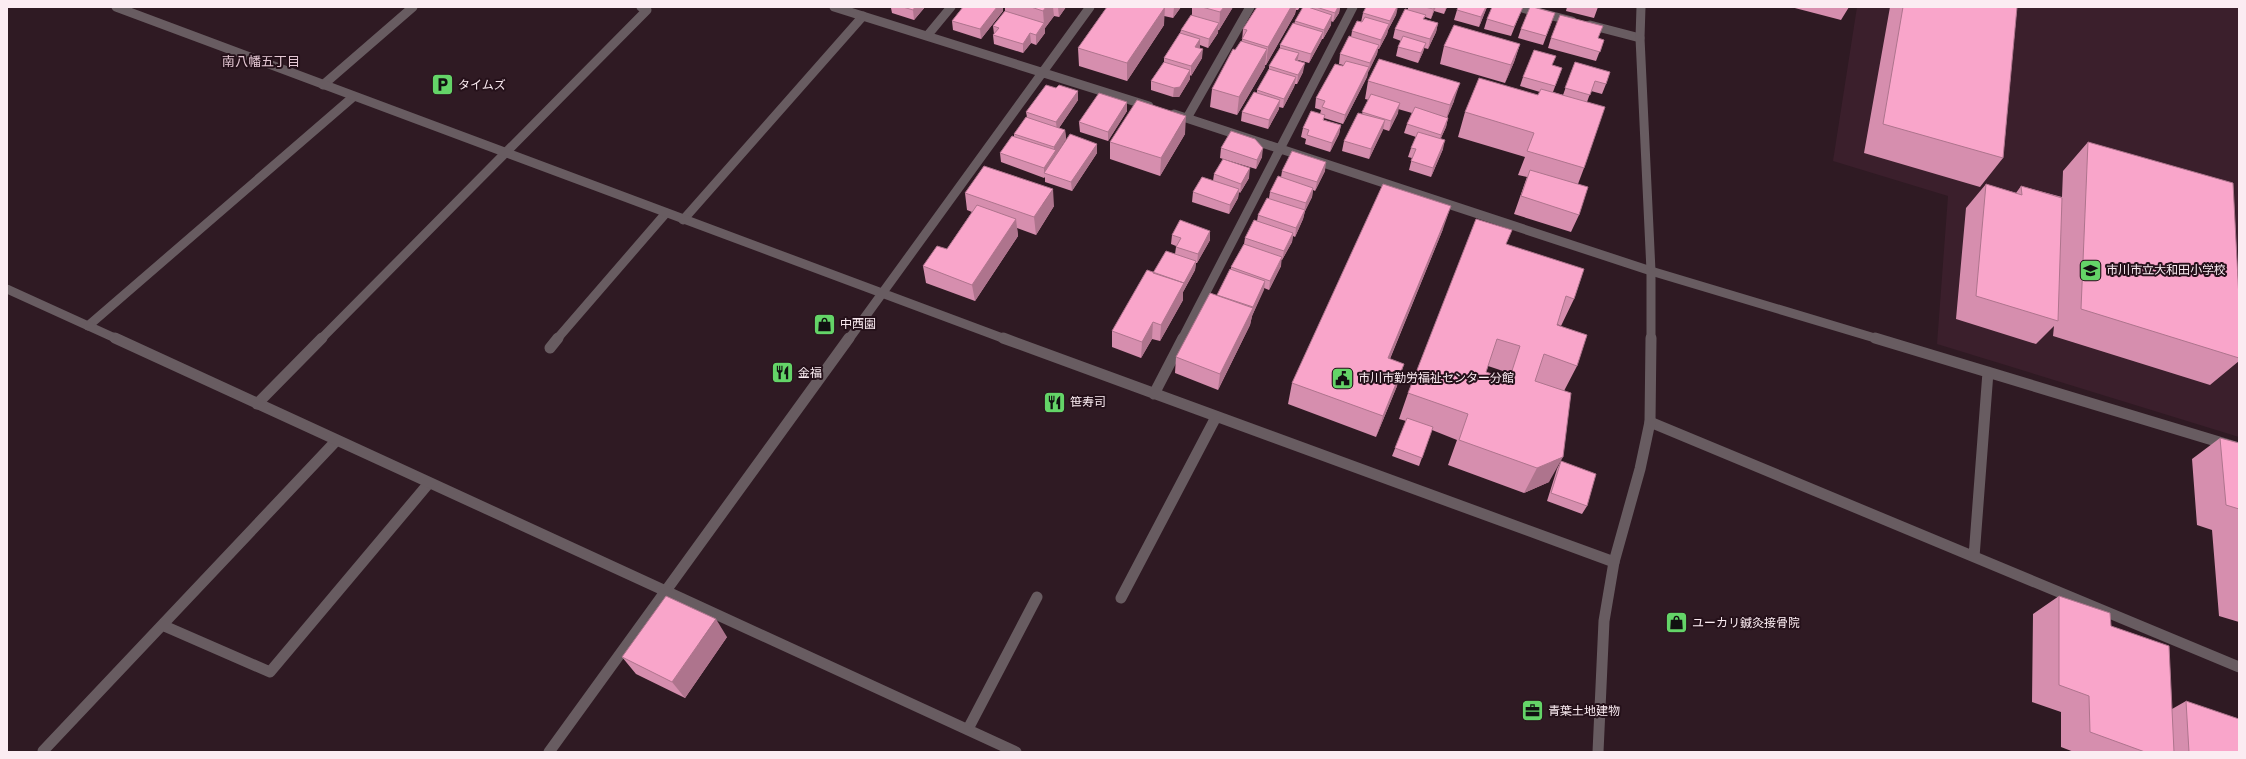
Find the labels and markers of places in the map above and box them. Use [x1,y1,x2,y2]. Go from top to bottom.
parking icon: タイムズ [429,72,455,98]
place label: タイムズ [458,77,506,93]
school or university icon: 市川市立大和田小学校 [2078,257,2104,283]
place label: 市川市立大和田小学校 [2106,262,2226,278]
shop icon: 中西園 [812,311,838,337]
place label: 中西園 [840,316,876,332]
restaurant icon: 金福 [770,360,796,386]
place label: 金福 [798,365,822,381]
public building icon: 市川市勤労福祉センター分館 [1330,365,1356,391]
place label: 市川市勤労福祉センター分館 [1358,370,1514,386]
restaurant icon: 笹寿司 [1042,389,1068,415]
place label: 笹寿司 [1070,394,1106,410]
shop icon: ユーカリ鍼灸接骨院 [1664,610,1690,636]
place label: ユーカリ鍼灸接骨院 [1692,615,1800,631]
office icon: 青葉土地建物 [1520,698,1546,724]
place label: 青葉土地建物 [1548,703,1620,719]

